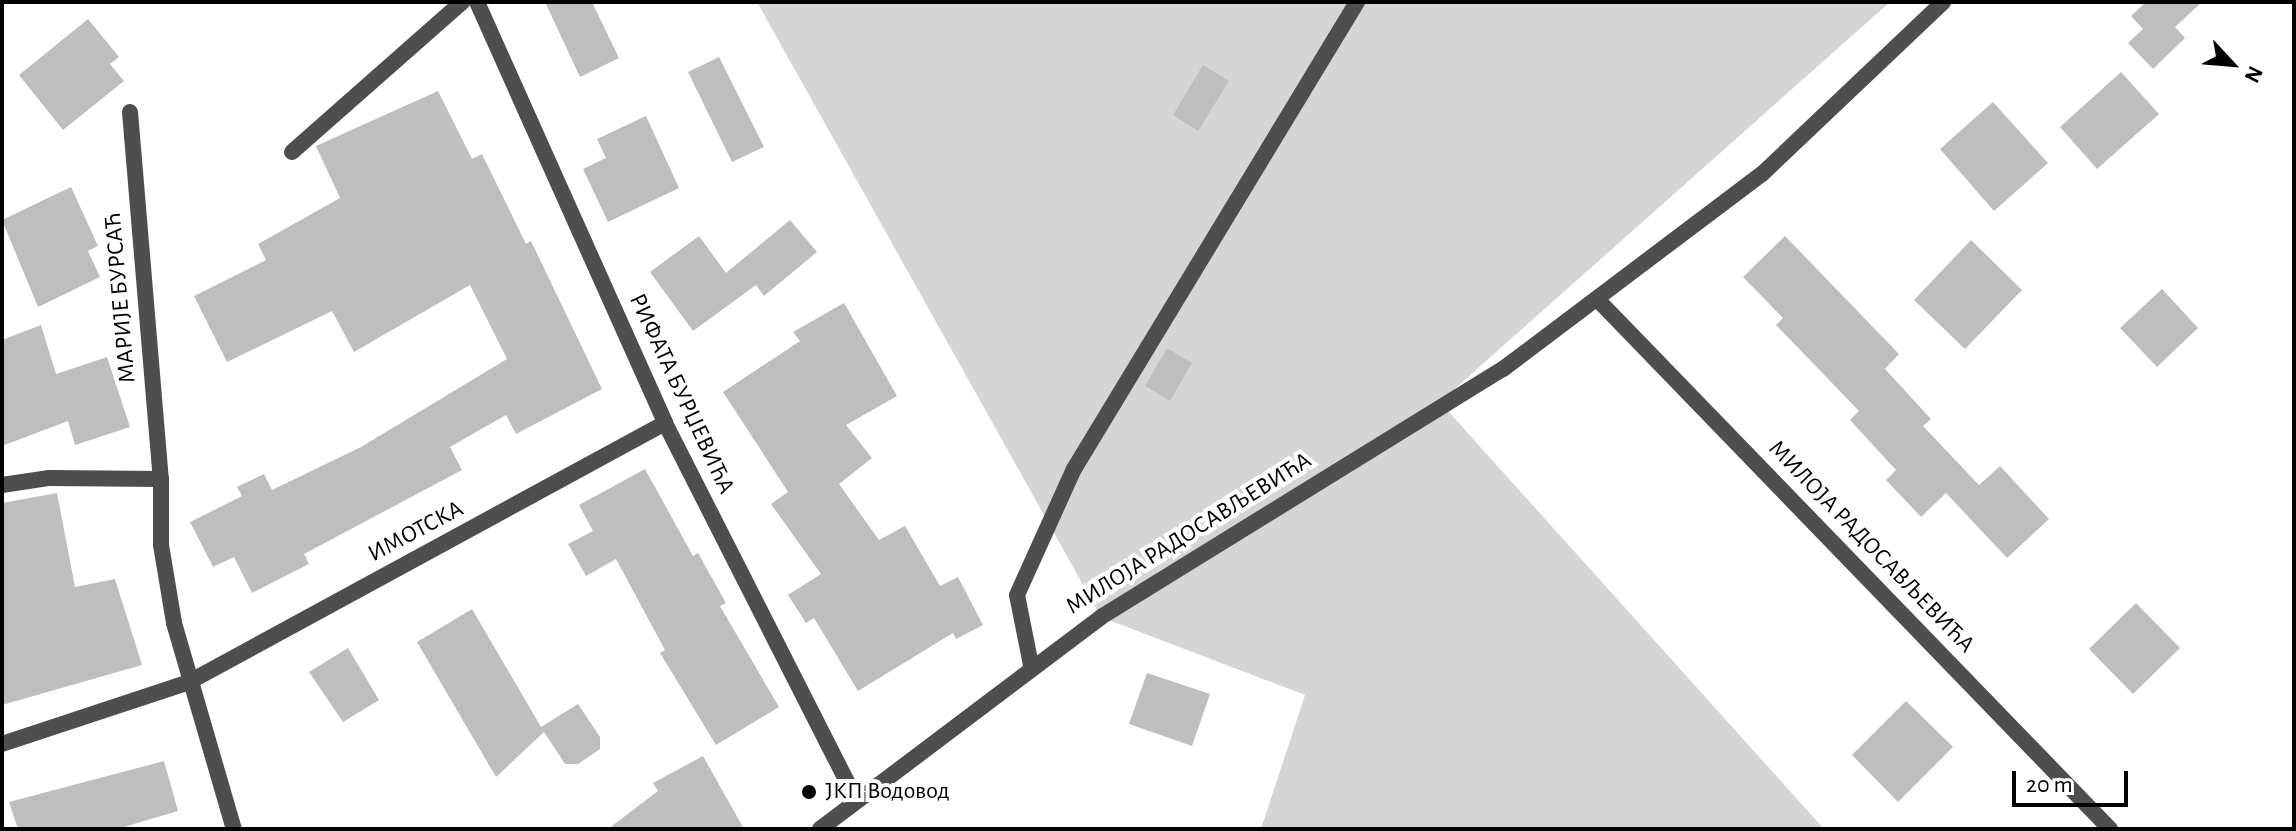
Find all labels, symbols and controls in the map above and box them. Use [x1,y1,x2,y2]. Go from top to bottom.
north arrow [2192,24,2272,104]
text: N [2240,63,2267,86]
street label: МАРИЈЕ БУРСАЋ [99,212,143,384]
street label: РИФАТА БУРЏЕВИЋА [622,289,740,499]
street label: МИЛОЈА РАДОСАВЉЕВИЋА [1762,435,1980,659]
street label: МИЛОЈА РАДОСАВЉЕВИЋА [1061,446,1317,622]
street label: ИМОТСКА [363,495,469,569]
scale bar [2016,755,2132,805]
text: 20 m [2026,773,2073,797]
place label: ЈКП Водовод [825,778,950,806]
marker: ЈКП Водовод [800,783,818,801]

